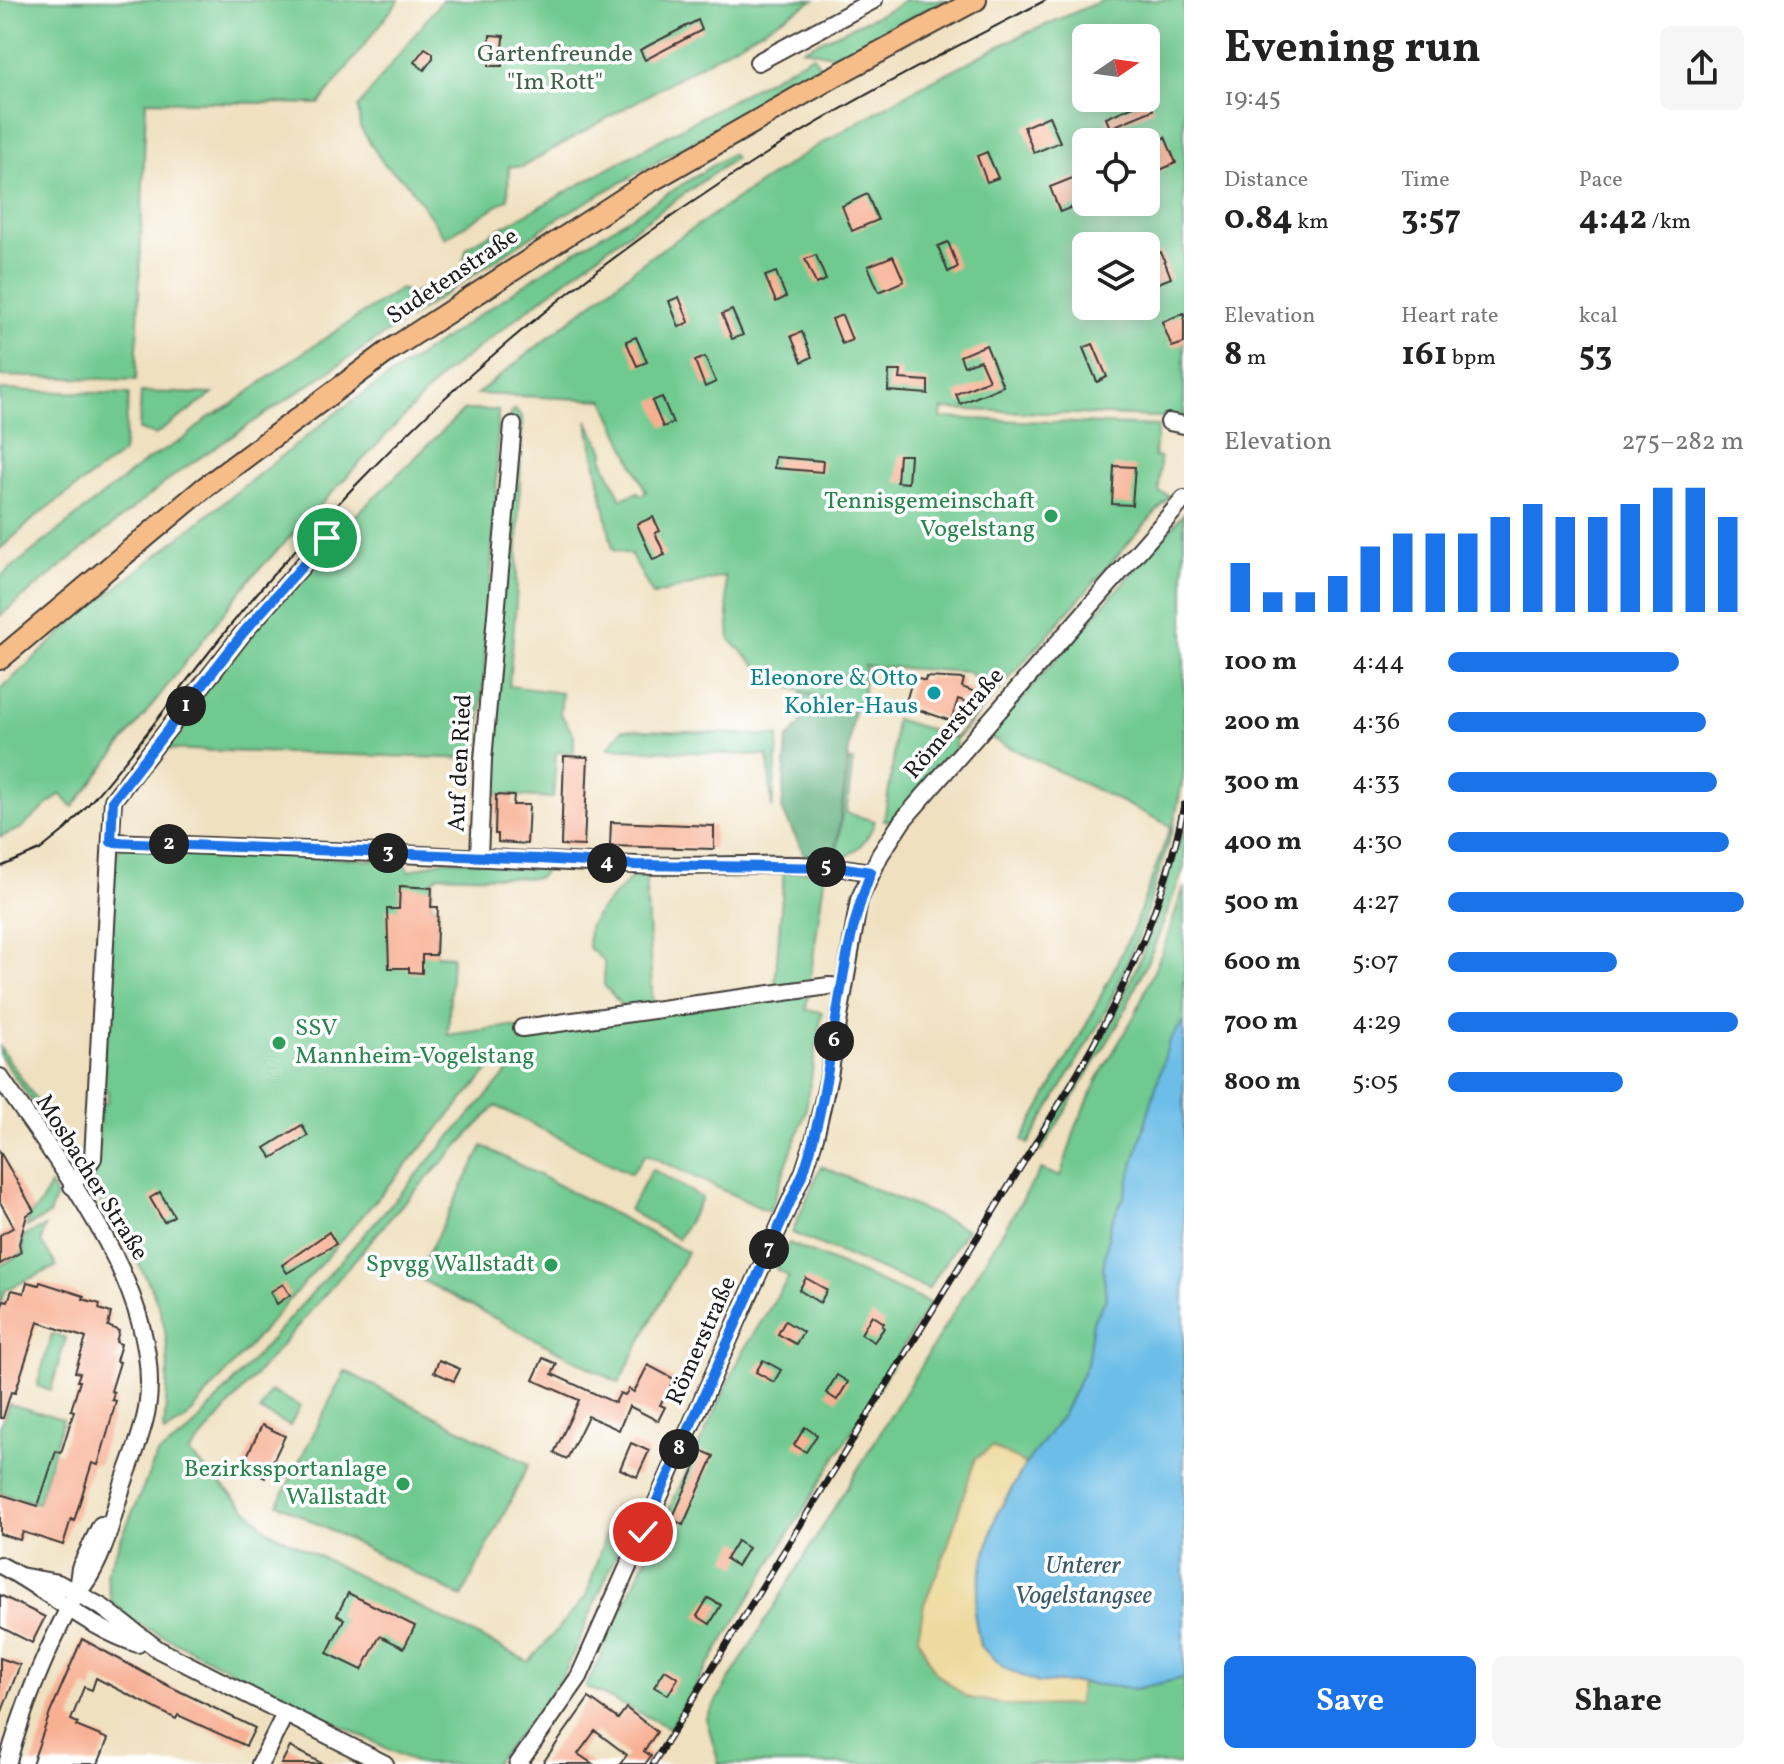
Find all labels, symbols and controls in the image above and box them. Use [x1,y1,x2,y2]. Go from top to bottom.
text: Evening run [1224,19,1481,80]
north arrow [1072,24,1160,112]
map controls [1072,24,1160,320]
button: share [1660,26,1744,110]
park label: Gartenfreunde "Im Rott" [477,38,633,100]
text: 19:45 [1224,80,1281,116]
button: locate [1072,128,1160,216]
text: Distance [1224,165,1308,196]
text: Time [1401,165,1450,196]
text: Pace [1579,165,1623,196]
text: 0.84 [1224,196,1293,243]
text: 3:57 [1401,196,1461,243]
text: 4:42 [1579,196,1647,243]
text: km [1293,207,1329,238]
text: /km [1647,207,1691,238]
street label: Sudetenstraße [380,220,526,334]
button: layers [1072,232,1160,320]
text: Elevation [1224,301,1315,332]
text: Heart rate [1401,301,1498,332]
text: kcal [1579,301,1618,332]
text: 8 [1224,332,1243,379]
text: 161 [1401,332,1447,379]
text: 53 [1579,332,1612,379]
text: m [1243,343,1266,374]
text: bpm [1447,343,1496,374]
text: Elevation [1224,424,1332,460]
text: 275–282 m [1622,424,1744,460]
place label: Tennisgemeinschaft Vogelstang [824,485,1035,547]
pin [293,504,361,572]
marker: Tennisgemeinschaft Vogelstang [1042,507,1060,525]
icon: arrive [305,516,349,560]
text: 100 m [1224,644,1297,680]
text: 4:44 [1352,644,1405,680]
street label: Römerstraße [897,661,1013,787]
place label: Eleonore & Otto Kohler-Haus [750,662,918,724]
marker: Eleonore & Otto Kohler-Haus [925,684,943,702]
pin: 1 [166,686,206,726]
text: 1 [182,690,190,721]
street label: Auf den Ried [440,693,482,833]
text: 200 m [1224,704,1300,740]
text: 4:36 [1352,704,1400,740]
text: 300 m [1224,764,1300,800]
text: 4:33 [1352,764,1400,800]
pin: 2 [149,824,189,864]
text: 400 m [1224,824,1302,860]
text: 4:30 [1352,824,1402,860]
text: 2 [163,828,175,859]
pin: 3 [368,833,408,873]
text: 3 [382,837,394,868]
pin: 4 [587,843,627,883]
text: 4 [600,847,614,878]
pin: 5 [806,847,846,887]
text: 5 [821,851,831,882]
text: 500 m [1224,884,1299,920]
text: 4:27 [1352,884,1400,920]
text: 600 m [1224,944,1301,980]
text: 5:07 [1352,944,1399,980]
text: 700 m [1224,1004,1298,1040]
text: 4:29 [1352,1004,1401,1040]
place label: SSV Mannheim-Vogelstang [295,1012,535,1074]
pin: 6 [814,1021,854,1061]
text: 6 [828,1025,840,1056]
marker: SSV Mannheim-Vogelstang [270,1034,288,1052]
text: 800 m [1224,1064,1301,1100]
text: 5:05 [1352,1064,1399,1100]
street label: Mosbacher Straße [26,1088,156,1268]
pin: 7 [749,1229,789,1269]
text: 7 [764,1233,774,1264]
place label: Spvgg Wallstadt [366,1248,535,1282]
marker: Spvgg Wallstadt [542,1256,560,1274]
street label: Römerstraße [658,1271,746,1411]
pin: 8 [659,1429,699,1469]
text: 8 [673,1433,685,1464]
place label: Bezirkssportanlage Wallstadt [184,1453,387,1515]
marker: Bezirkssportanlage Wallstadt [394,1475,412,1493]
pin [609,1498,677,1566]
icon: check [621,1510,665,1554]
water label: Unterer Vogelstangsee [1014,1548,1153,1614]
button: Save [1224,1656,1476,1748]
button: Share [1492,1656,1744,1748]

